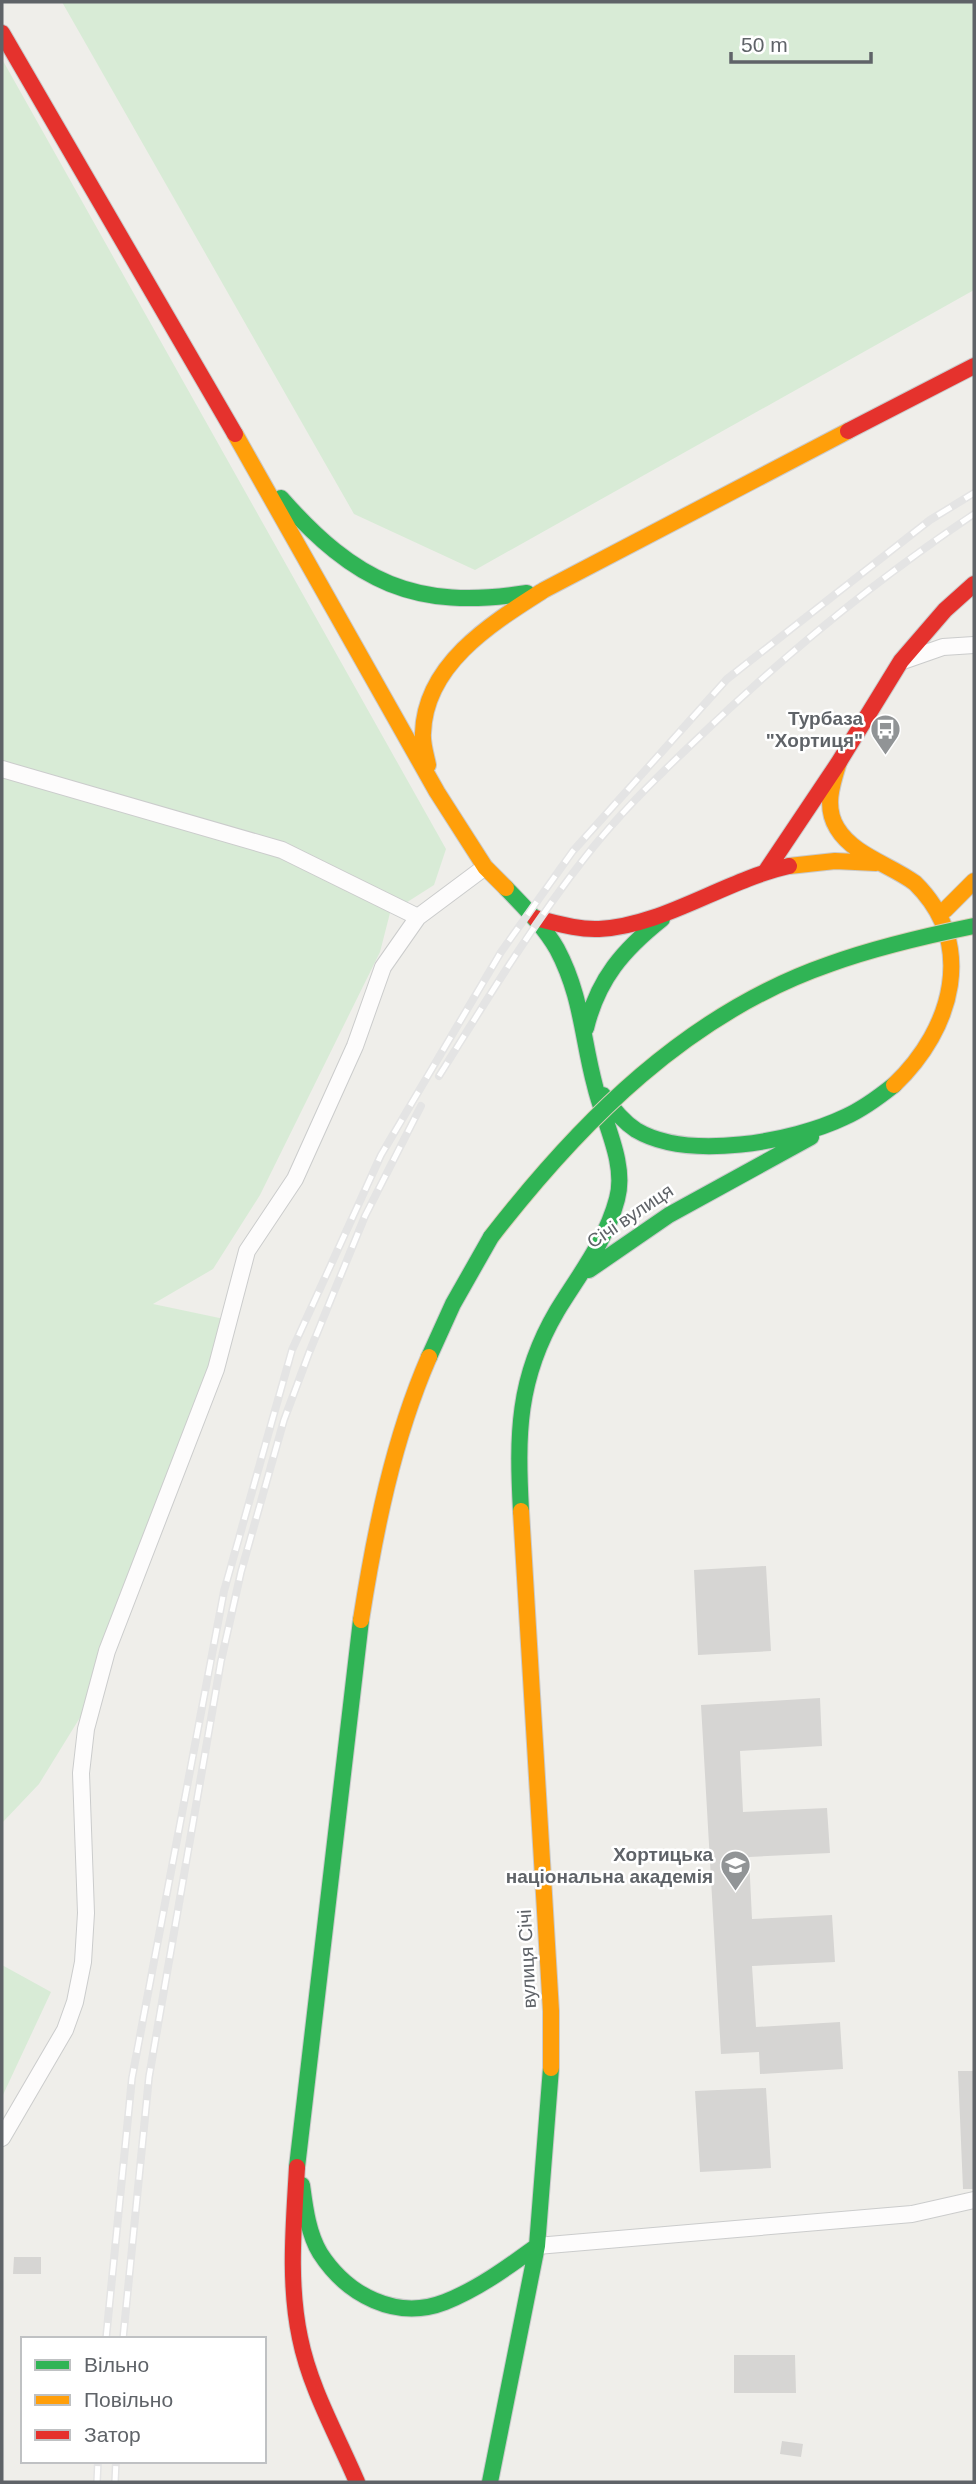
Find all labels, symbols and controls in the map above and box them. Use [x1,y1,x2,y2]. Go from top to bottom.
scale bar [731,21,871,65]
text: 50 m [741,33,788,56]
place label: Турбаза "Хортиця" [766,708,863,751]
bus stop icon: Турбаза "Хортиця" [869,712,903,756]
street label: Січі вулиця [583,1180,677,1252]
place label: Хортицька національна академія [506,1844,713,1887]
school or university icon: Хортицька національна академія [719,1848,753,1892]
street label: вулиця Січі [514,1909,540,2009]
legend [21,2337,266,2463]
text: Вільно [84,2353,149,2376]
text: Повільно [84,2388,173,2411]
text: Затор [84,2423,141,2446]

